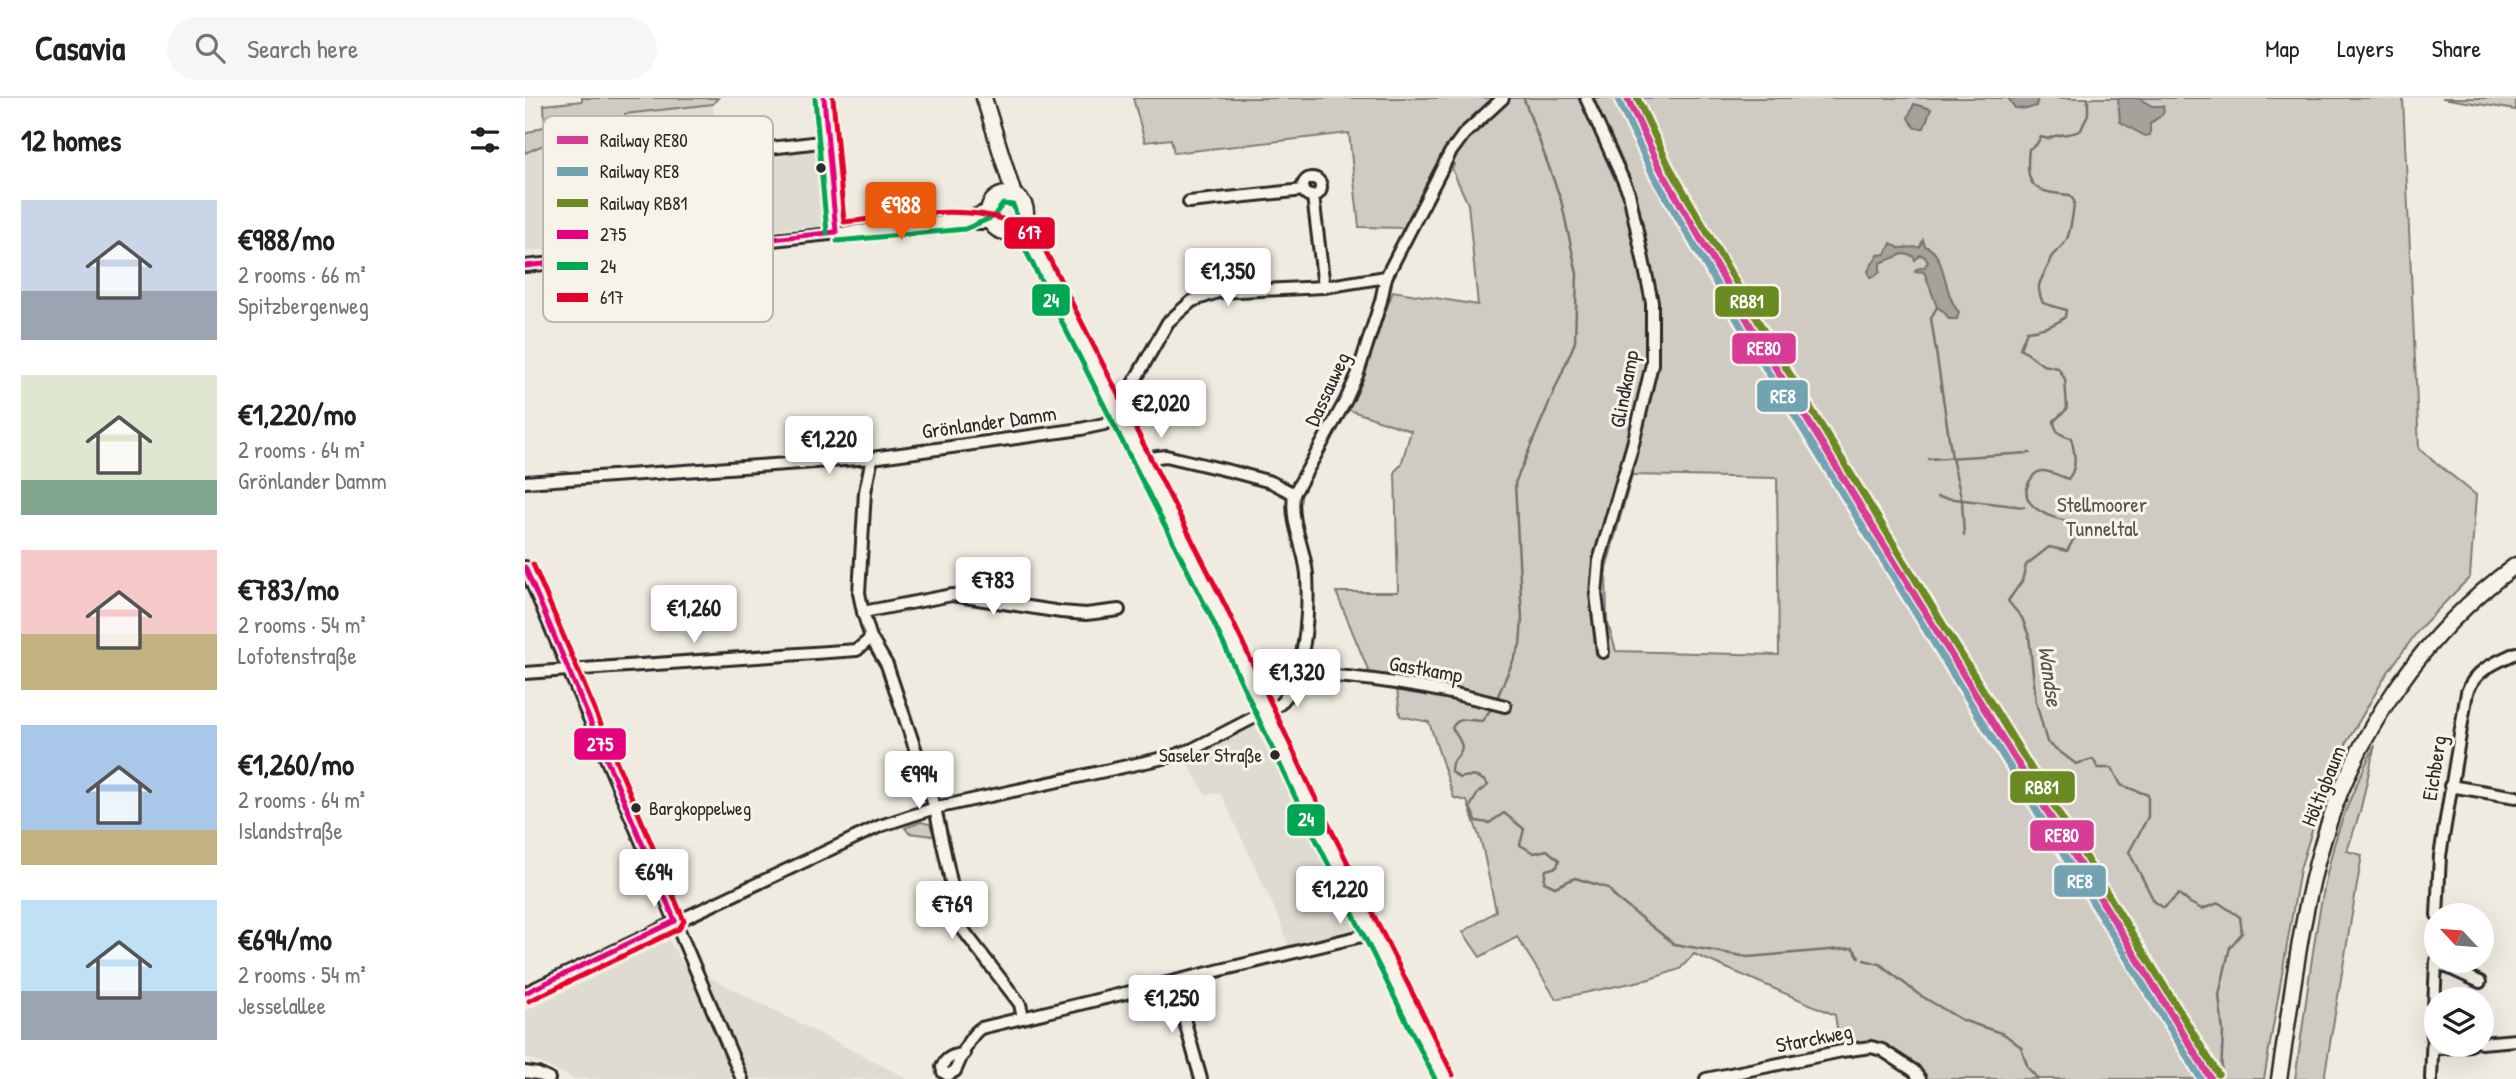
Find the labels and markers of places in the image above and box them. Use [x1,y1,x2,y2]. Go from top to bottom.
unlabelled marker [814,161,828,175]
pin: €988 [860,183,942,242]
pin: €1,350 [1171,248,1285,308]
pin: €2,020 [1104,380,1218,440]
pin: €1,220 [772,416,886,476]
pin: €783 [952,558,1034,617]
pin: €1,260 [637,586,751,645]
pin: €1,320 [1240,650,1354,709]
place label: Saseler Straße [1159,742,1262,768]
marker: Saseler Straße [1268,748,1282,762]
pin: €994 [878,752,960,811]
place label: Bargkoppelweg [649,795,751,821]
marker: Bargkoppelweg [629,801,643,815]
pin: €694 [613,850,695,909]
pin: €1,220 [1283,866,1397,926]
pin: €769 [911,882,993,941]
pin: €1,250 [1115,976,1229,1035]

